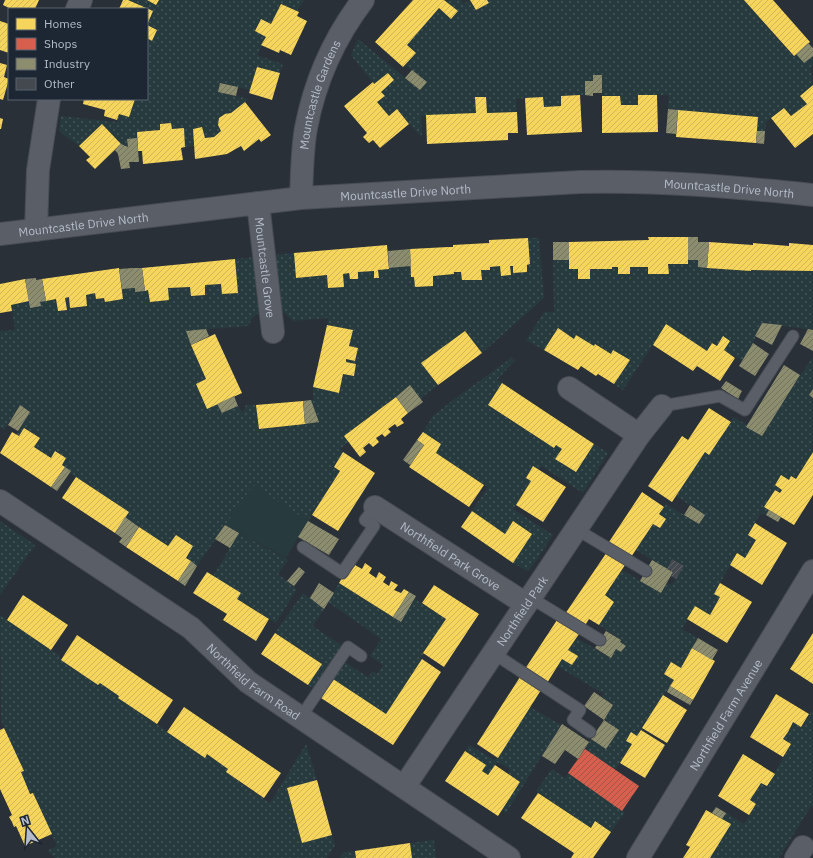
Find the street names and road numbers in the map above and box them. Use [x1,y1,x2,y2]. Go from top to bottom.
street label: Mountcastle Gardens [296,37,344,150]
street label: Mountcastle Drive North [664,175,795,201]
street label: Mountcastle Drive North [340,181,471,203]
street label: Mountcastle Drive North [18,209,149,239]
street label: Mountcastle Grove [252,216,279,319]
street label: Northfield Park Grove [398,518,504,594]
street label: Northfield Park [493,572,551,649]
street label: Northfield Farm Road [204,640,303,723]
street label: Northfield Farm Avenue [686,656,765,773]

